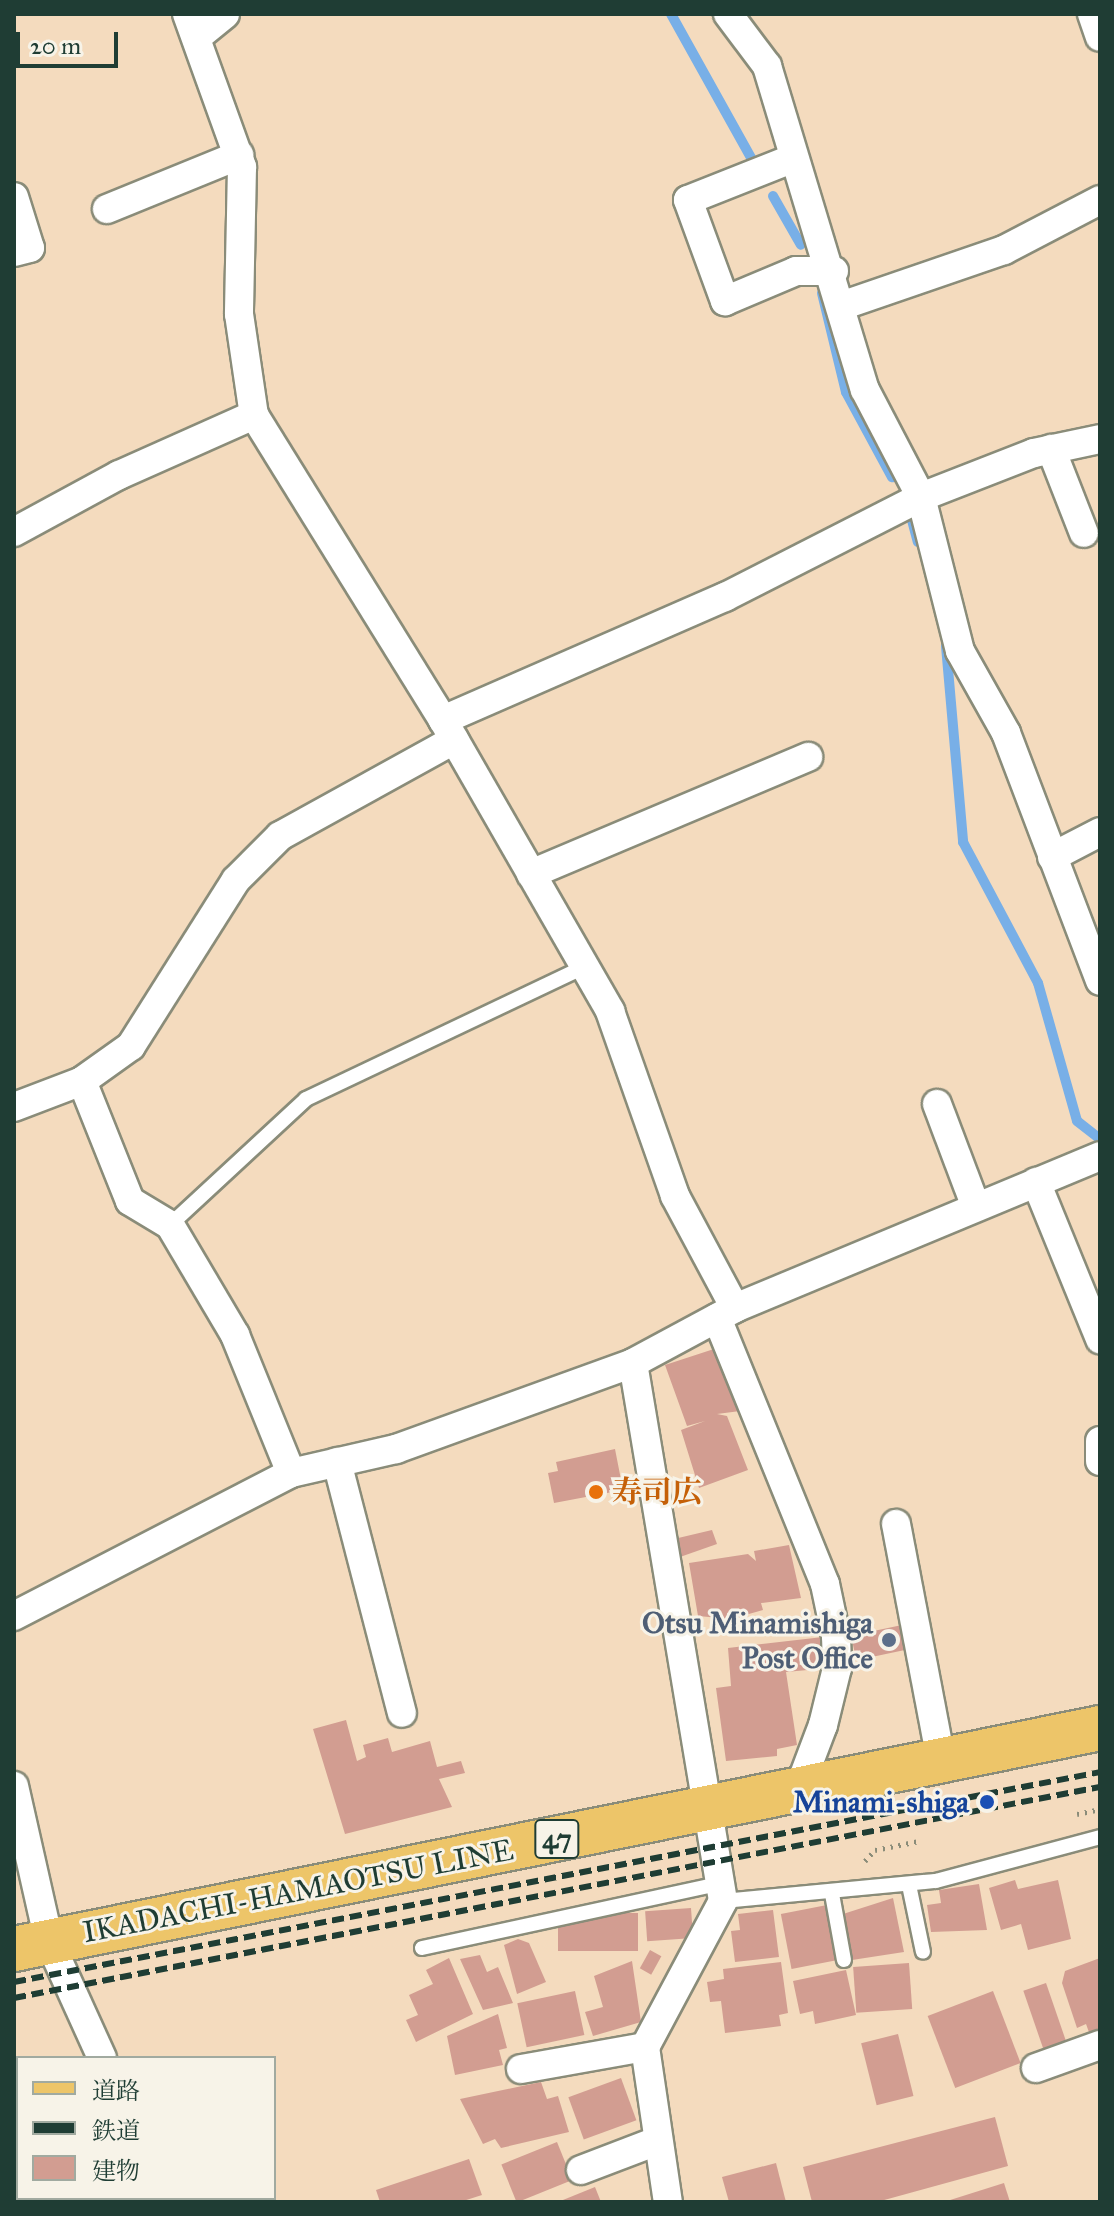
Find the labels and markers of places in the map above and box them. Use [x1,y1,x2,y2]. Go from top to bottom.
place label: 寿司広 [612,1474,702,1510]
marker: 寿司広 [587,1483,605,1501]
place label: Otsu Minamishiga Post Office [642,1605,873,1676]
marker: Otsu Minamishiga Post Office [880,1631,898,1649]
place label: Minami-shiga [793,1784,969,1820]
marker: Minami-shiga [976,1791,998,1813]

